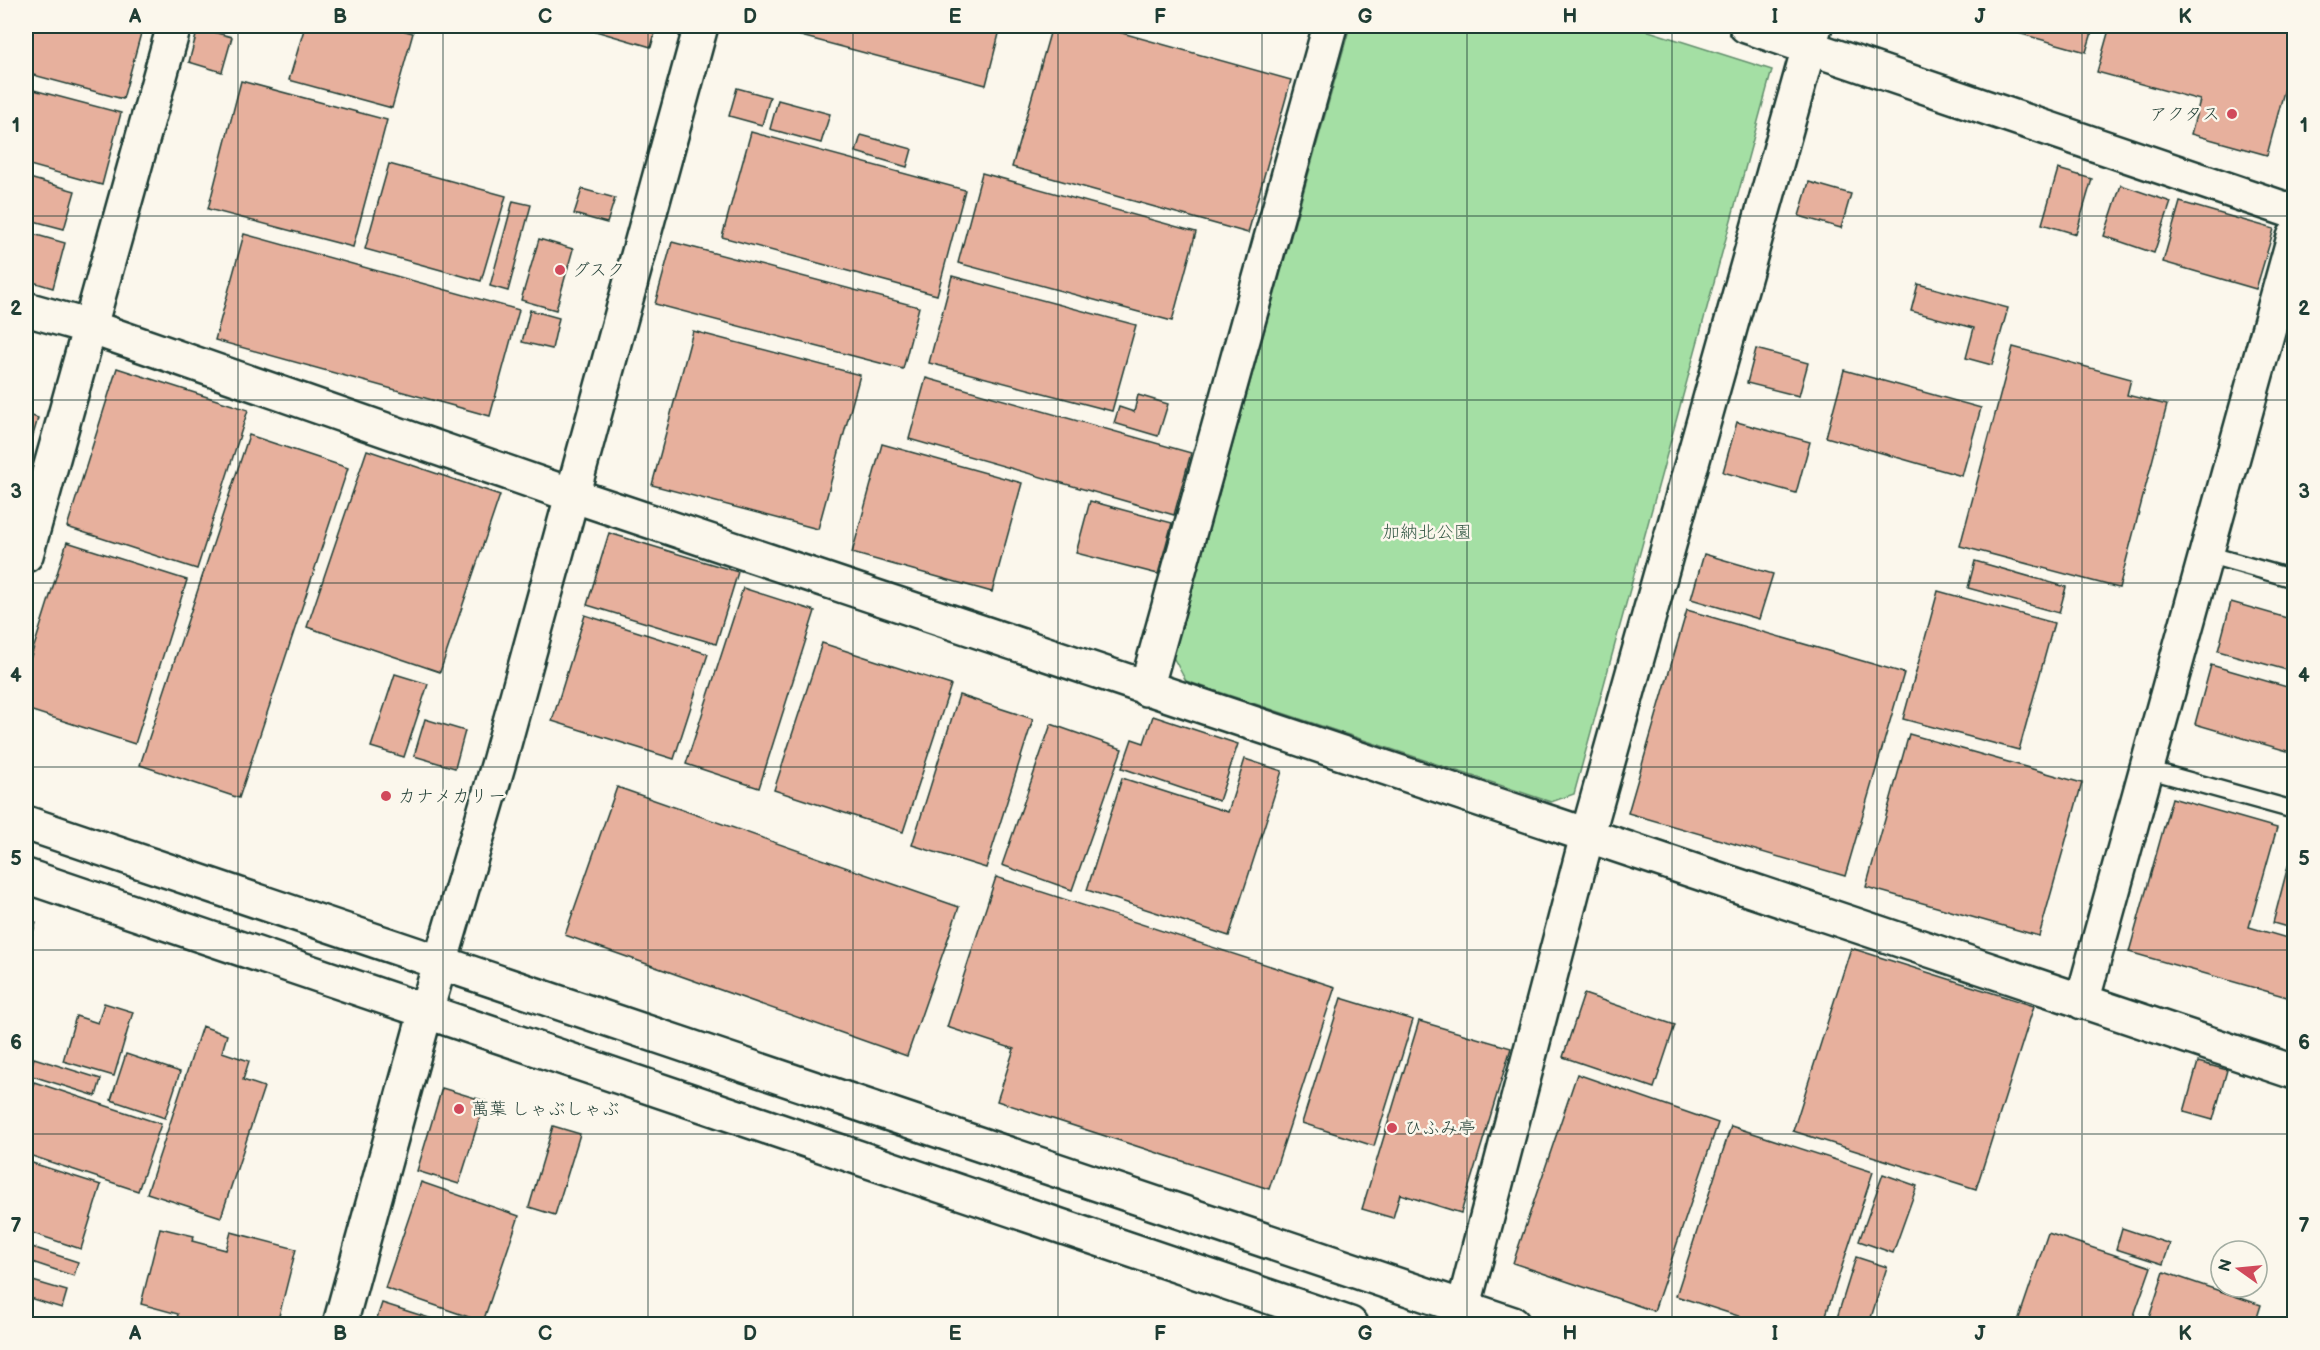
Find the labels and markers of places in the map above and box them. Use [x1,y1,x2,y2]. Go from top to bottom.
place label: アクタス [2150,104,2220,125]
marker: アクタス [2225,107,2239,121]
place label: グスク [572,260,625,281]
marker: グスク [553,263,567,277]
place label: カナメカリー [398,786,506,807]
marker: カナメカリー [379,789,393,803]
place label: 萬葉 しゃぶしゃぶ [471,1099,620,1120]
marker: 萬葉 しゃぶしゃぶ [452,1102,466,1116]
place label: ひふみ亭 [1404,1118,1476,1139]
marker: ひふみ亭 [1385,1121,1399,1135]

